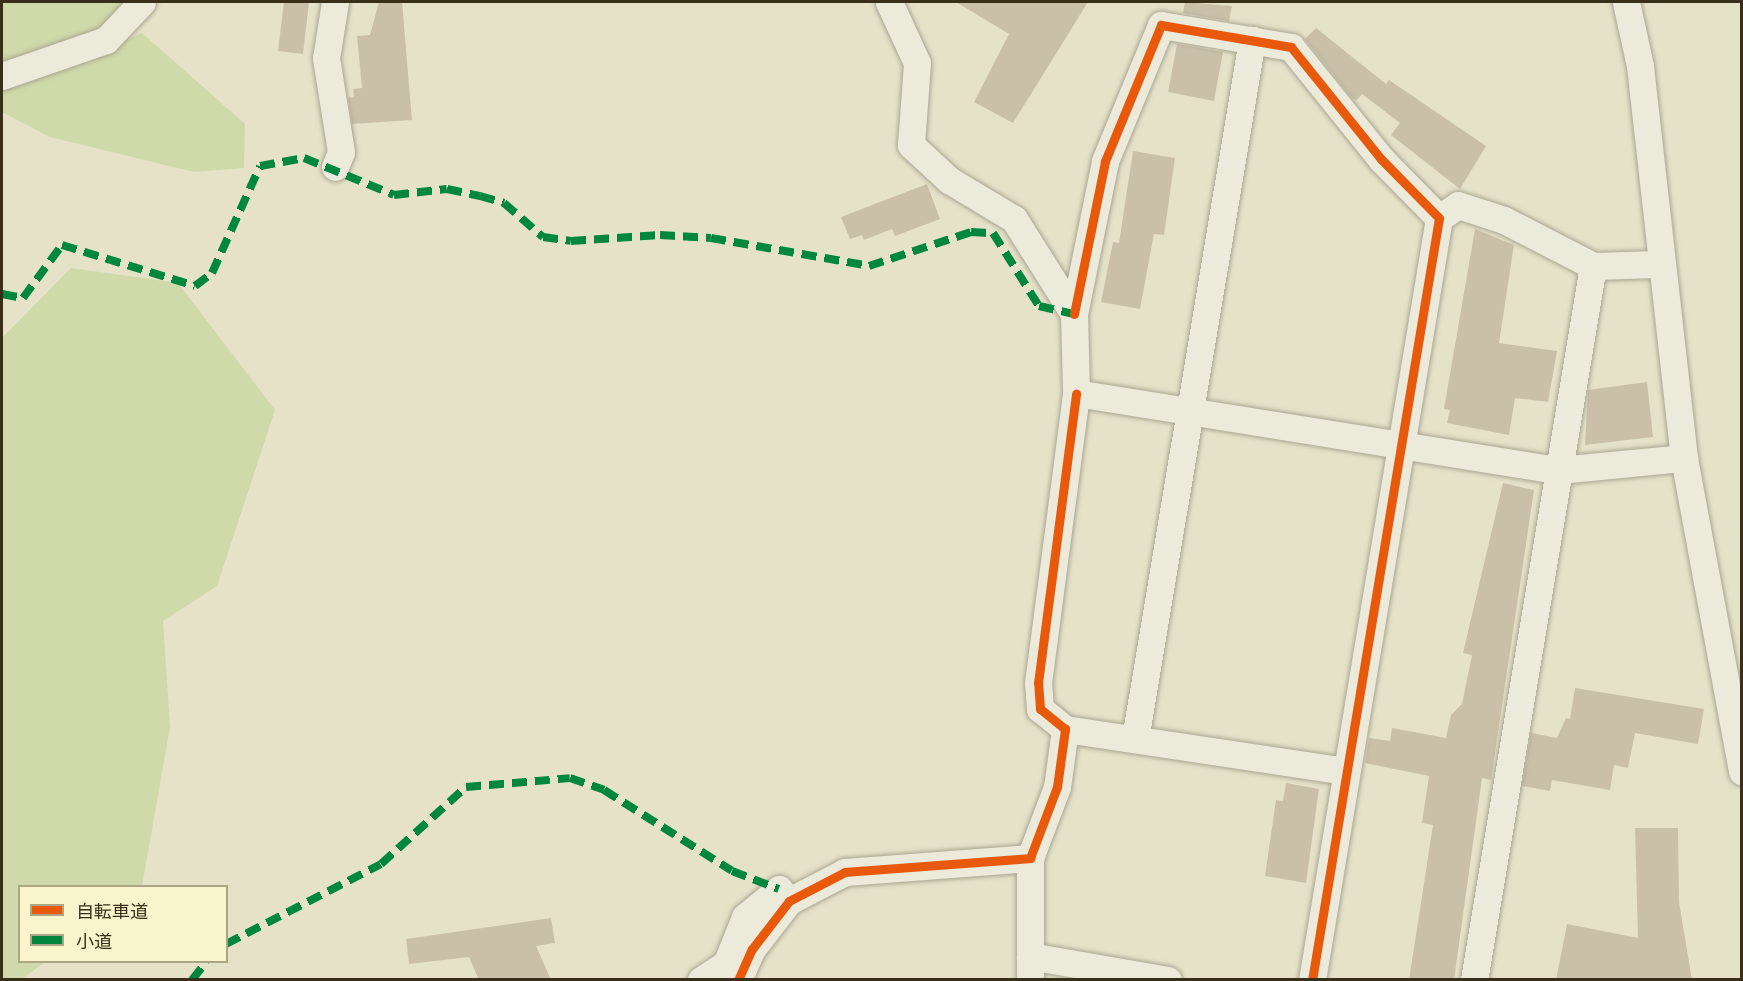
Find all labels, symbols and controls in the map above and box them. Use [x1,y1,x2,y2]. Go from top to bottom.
legend [18,885,228,963]
text: 自転車道 [76,901,148,923]
text: 小道 [76,931,112,953]

